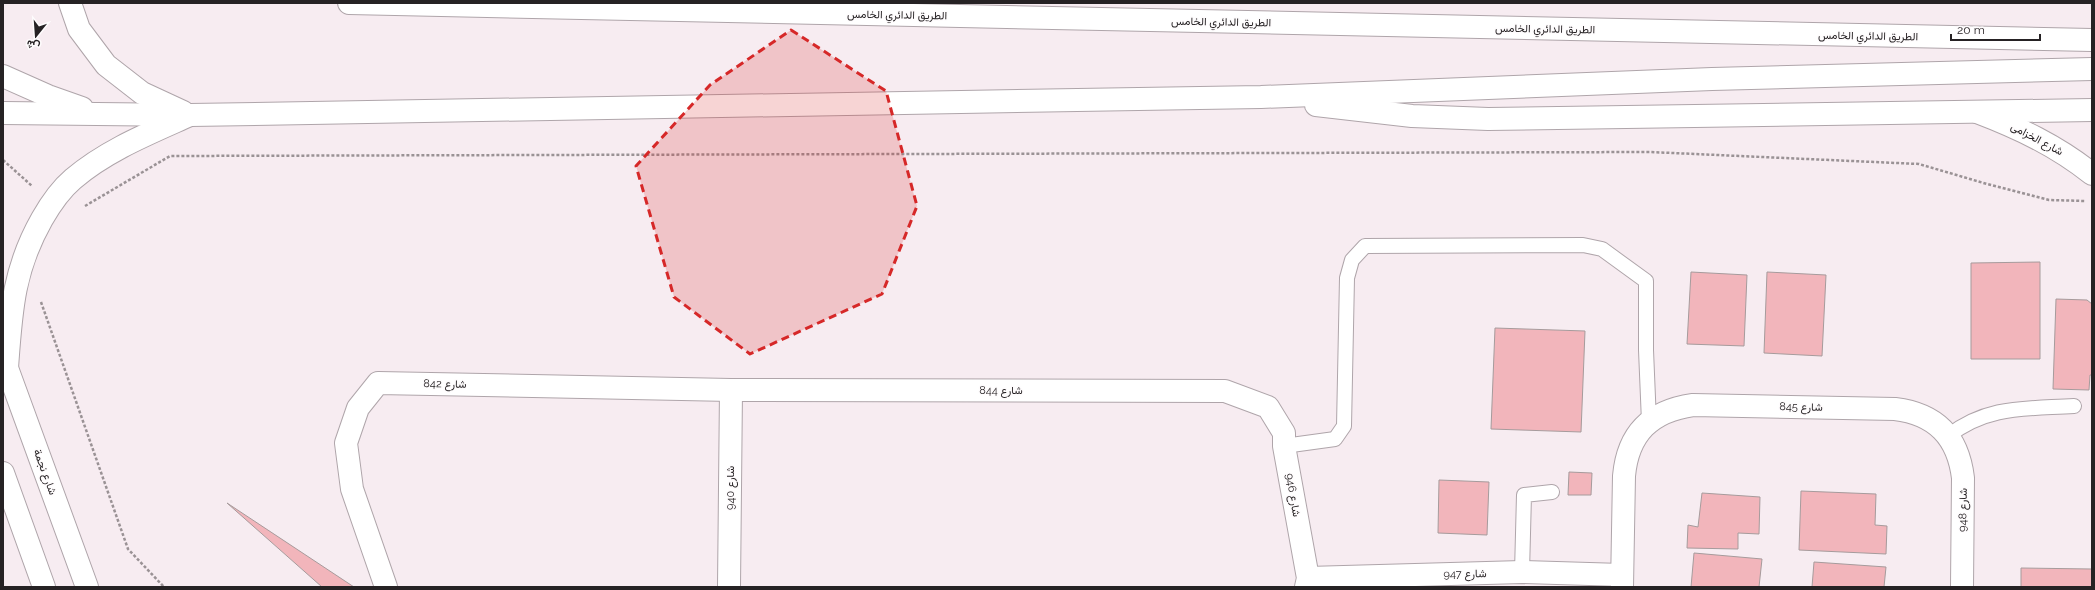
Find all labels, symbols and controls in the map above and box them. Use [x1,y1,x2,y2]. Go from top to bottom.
street label: الطريق الدائري الخامس [847,8,947,25]
street label: الطريق الدائري الخامس [1171,15,1271,32]
north arrow [16,16,56,56]
scale bar [1951,16,2040,42]
street label: الطريق الدائري الخامس [1495,22,1595,39]
text: 20 m [1957,23,1985,37]
street label: الطريق الدائري الخامس [1818,29,1918,46]
text: ش [25,37,41,53]
street label: شارع الخزامى [2008,120,2066,159]
street label: شارع 842 [423,377,467,392]
street label: شارع 844 [979,384,1023,398]
street label: شارع 845 [1779,400,1823,415]
street label: شارع نجمة [30,447,59,497]
street label: شارع 940 [724,466,738,510]
street label: شارع 946 [1282,472,1303,518]
street label: شارع 948 [1956,488,1971,532]
street label: شارع 947 [1443,567,1487,582]

